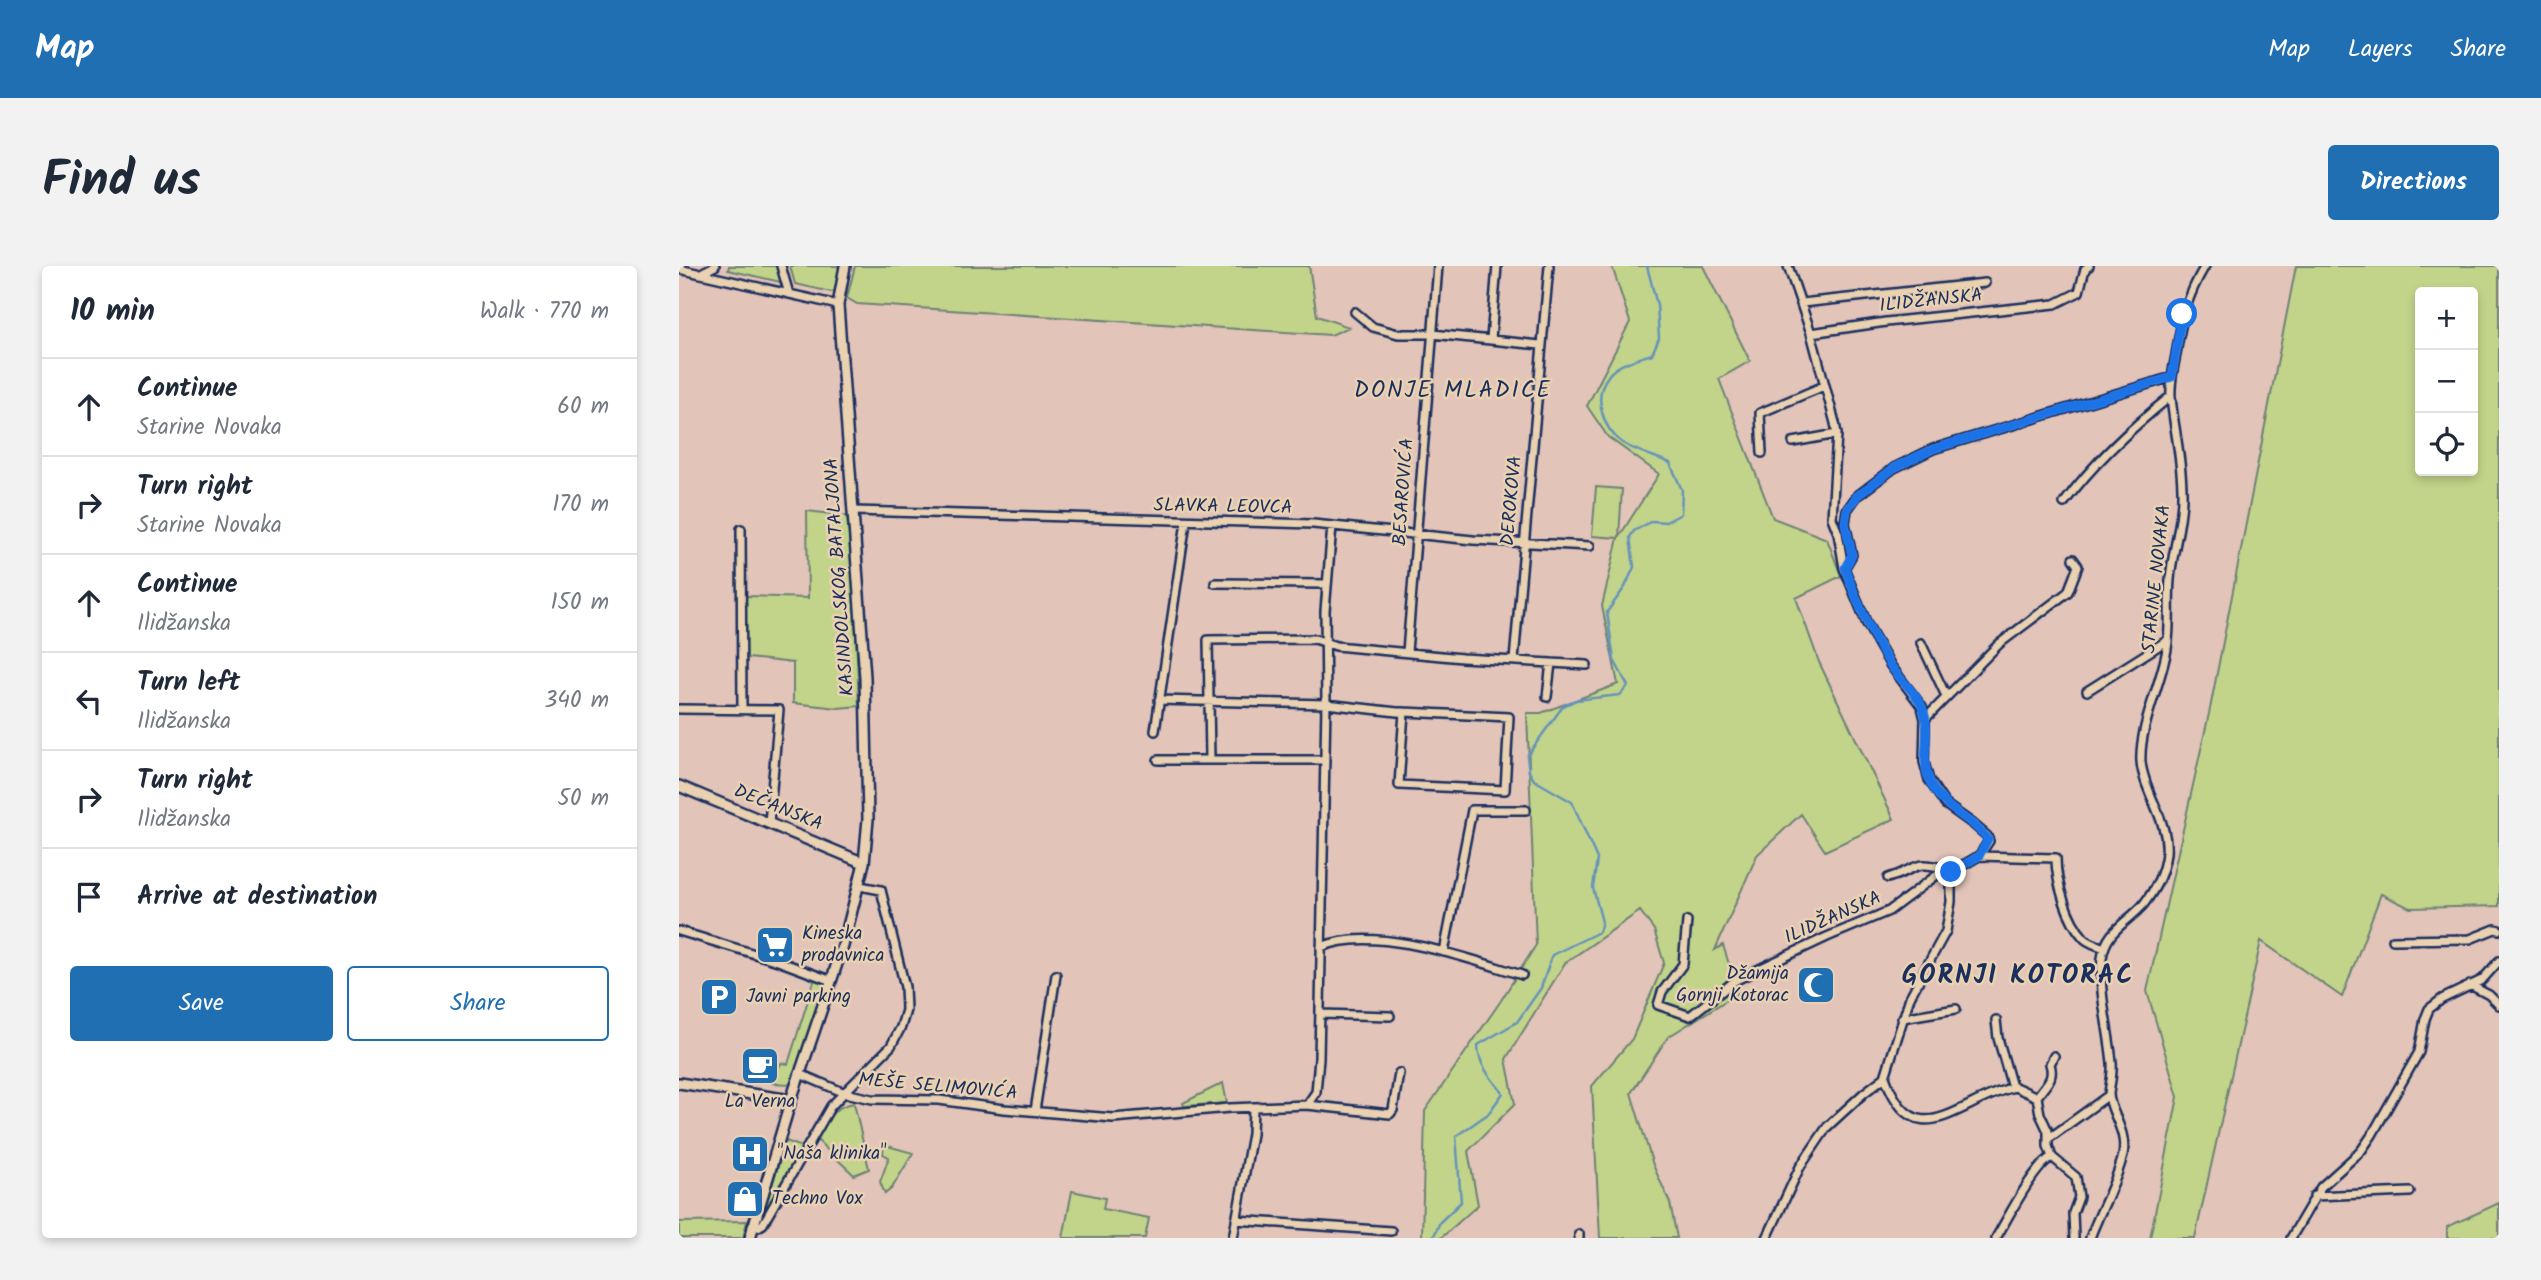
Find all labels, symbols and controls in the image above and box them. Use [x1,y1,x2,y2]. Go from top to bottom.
text: Map [35,23,95,76]
text: Map [2268,30,2310,69]
text: Layers [2348,30,2412,69]
text: Share [2450,30,2506,69]
text: Find us [42,143,200,221]
button: Directions [2328,145,2499,220]
street label: ILIDŽANSKA [1878,281,1984,321]
map controls [2415,287,2478,476]
button: + [2415,287,2478,350]
text: 10 min [70,288,155,336]
text: Walk · 770 m [480,294,609,330]
route start [2166,298,2197,329]
button: − [2415,350,2478,413]
text: Continue [137,368,238,410]
district label: DONJE MLADICE [1354,373,1552,409]
icon: ahead [70,388,108,426]
text: 60 m [557,389,609,425]
text: Starine Novaka [137,410,282,446]
button: locate [2415,413,2478,476]
street label: BESAROVIĆA [1385,437,1423,547]
street label: DEROKOVA [1493,455,1531,547]
street label: KASINDOLSKOG BATALJONA [817,457,863,697]
text: Turn right [137,466,253,508]
icon: right [70,486,108,524]
text: 170 m [552,487,609,523]
street label: SLAVKA LEOVCA [1153,491,1293,523]
street label: STARINE NOVAKA [2134,503,2180,655]
text: Starine Novaka [137,508,282,544]
text: Continue [137,564,238,606]
icon: ahead [70,584,108,622]
text: 150 m [550,585,609,621]
text: Ilidžanska [137,606,231,642]
text: Turn left [137,662,240,704]
icon: left [70,682,108,720]
text: 340 m [544,683,609,719]
text: Ilidžanska [137,704,231,740]
text: Turn right [137,760,253,802]
street label: DEČANSKA [729,777,827,839]
icon: right [70,780,108,818]
text: 50 m [558,781,609,817]
text: Ilidžanska [137,802,231,838]
route end [1935,856,1966,887]
text: Arrive at destination [137,876,377,918]
icon: arrive [70,878,108,916]
street label: ILIDŽANSKA [1780,883,1886,953]
place label: Kineska prodavnica [801,919,884,971]
supermarket icon: Kineska prodavnica [754,924,796,966]
district label: GORNJI KOTORAC [1902,955,2134,997]
place label: Džamija Gornji Kotorac [1676,959,1789,1011]
mosque icon: Džamija Gornji Kotorac [1795,964,1837,1006]
button: Save [70,966,333,1041]
button: Share [347,966,609,1041]
parking icon: Javni parking [698,976,740,1018]
place label: Javni parking [746,982,851,1012]
cafe icon: La Verna [739,1045,781,1087]
street label: MEŠE SELIMOVIĆA [857,1065,1019,1109]
place label: La Verna [725,1087,795,1117]
hospital icon: "Naša klinika" [729,1133,771,1175]
place label: "Naša klinika" [777,1139,887,1169]
shop icon: Techno Vox [724,1178,766,1220]
place label: Techno Vox [772,1184,863,1214]

